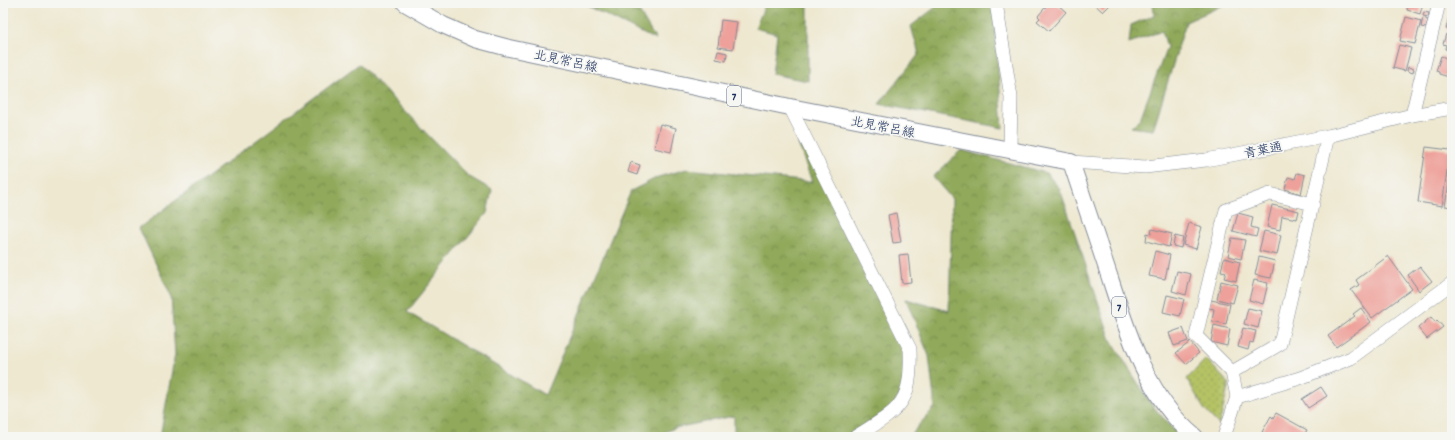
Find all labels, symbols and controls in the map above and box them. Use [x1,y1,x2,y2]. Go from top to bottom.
street label: 北見常呂線 [532,46,600,79]
road number: 7 [727,86,741,106]
street label: 北見常呂線 [849,113,917,144]
street label: 青葉通 [1243,138,1284,165]
road number: 7 [1112,297,1126,317]

